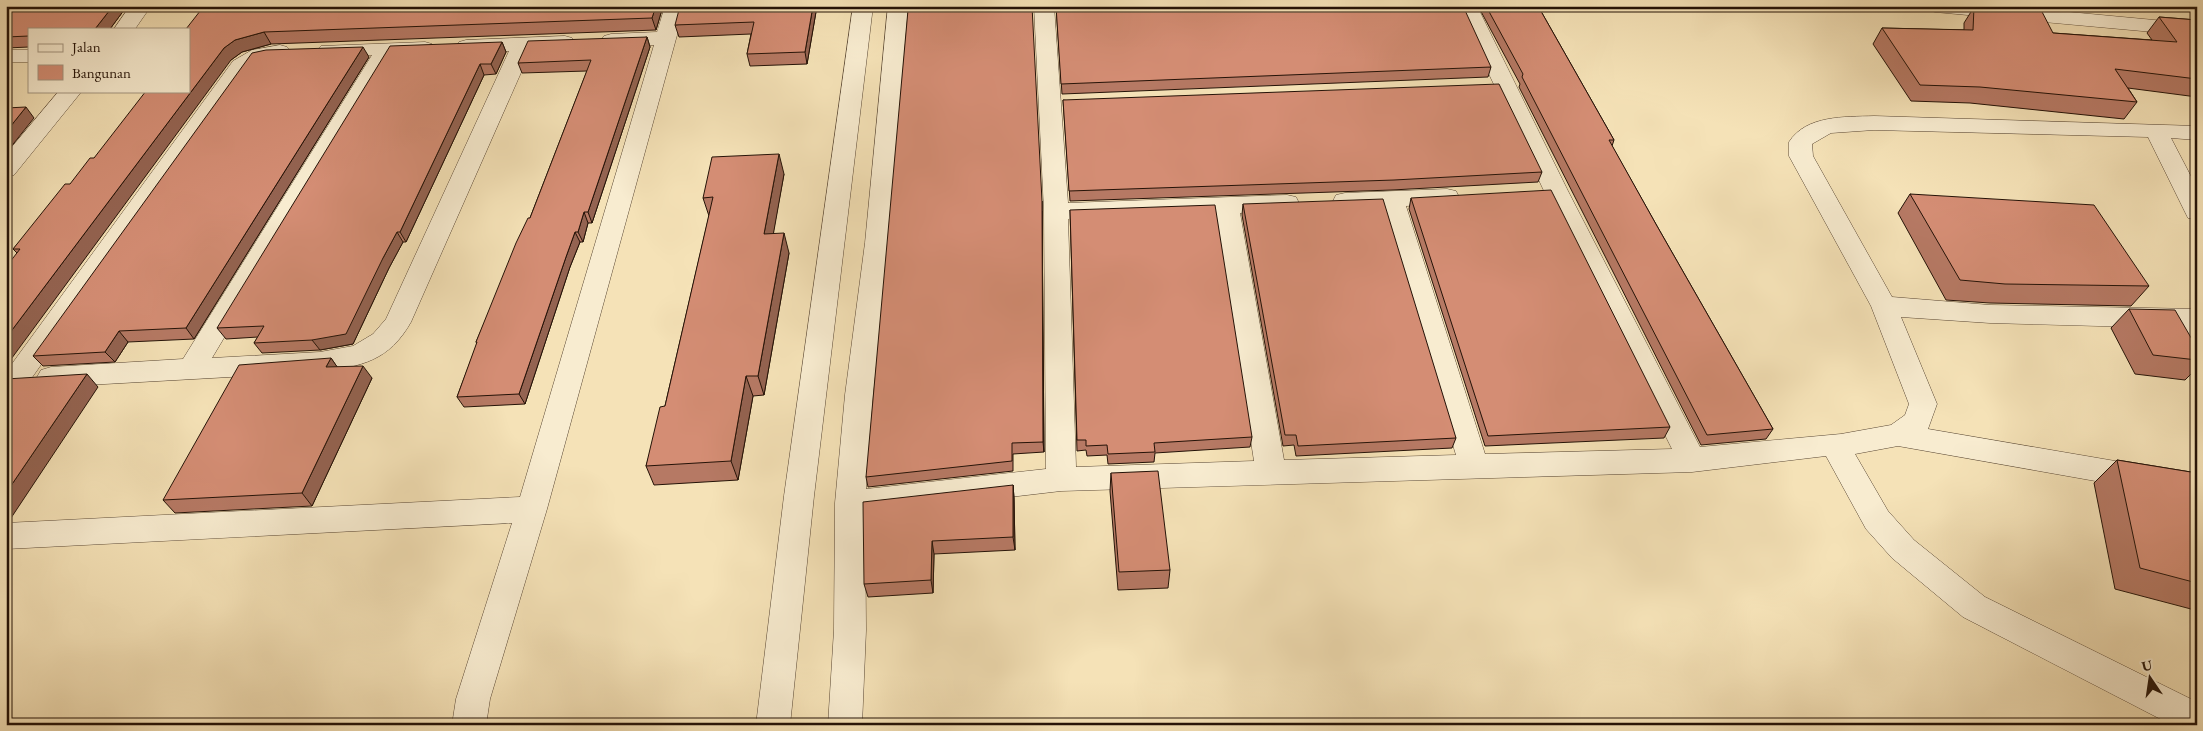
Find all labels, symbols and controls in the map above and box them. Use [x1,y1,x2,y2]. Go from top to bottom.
legend [28,28,190,92]
text: Jalan [70,37,101,56]
text: Bangunan [72,63,131,82]
north arrow [2126,654,2176,704]
text: U [2140,655,2155,675]

